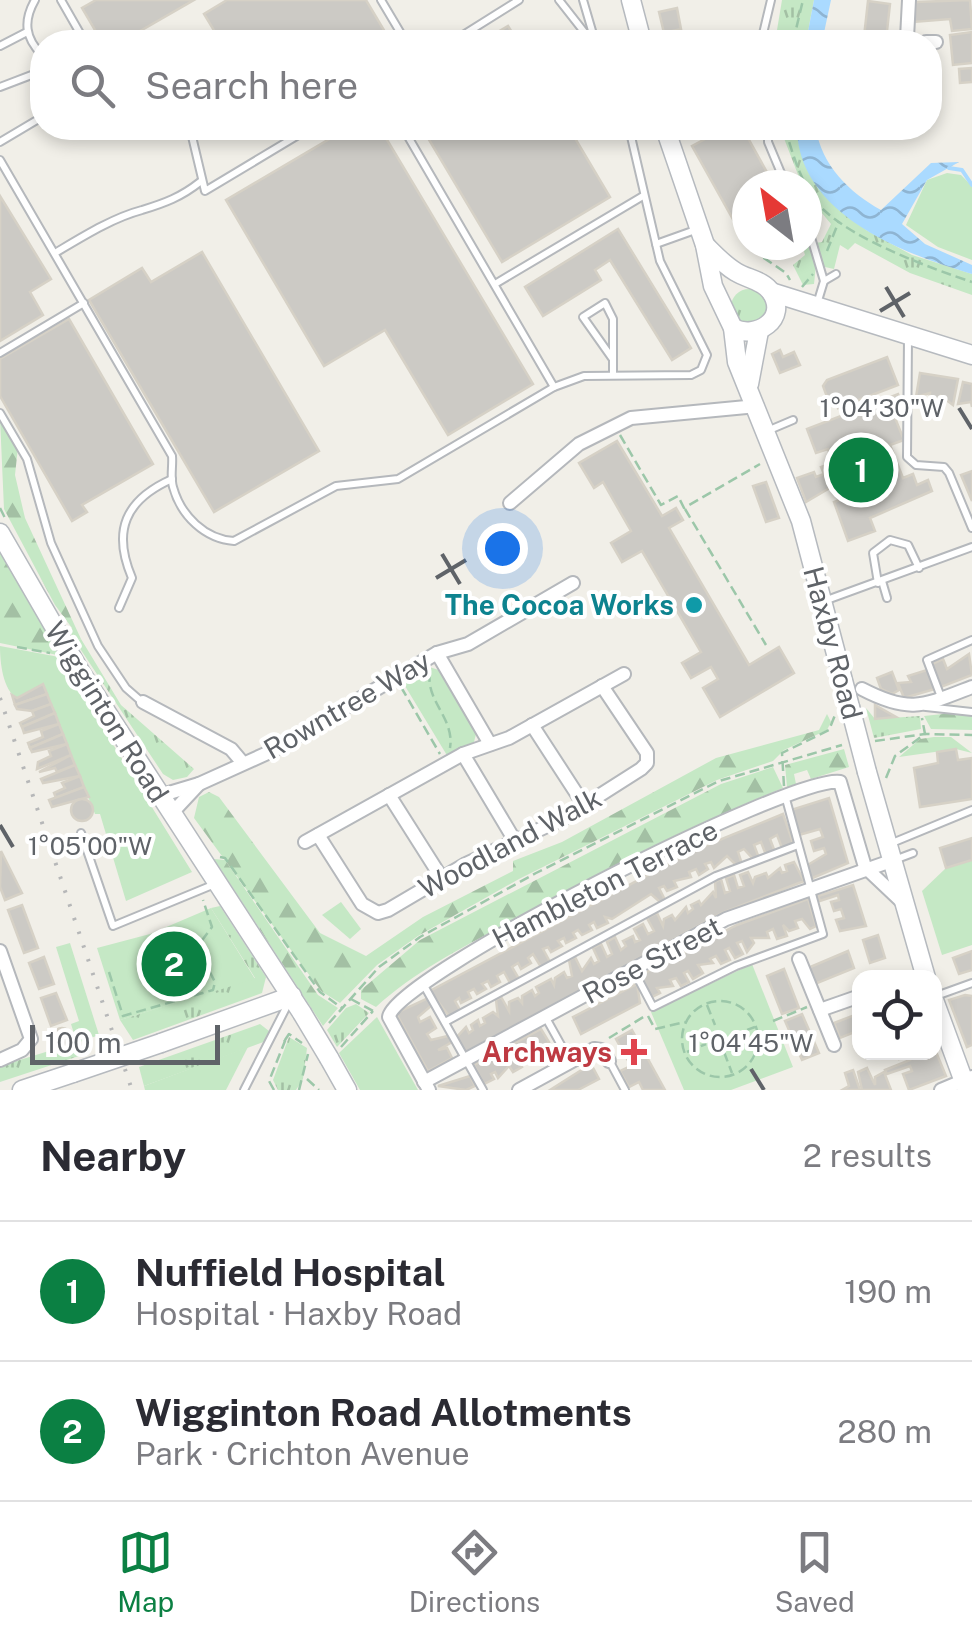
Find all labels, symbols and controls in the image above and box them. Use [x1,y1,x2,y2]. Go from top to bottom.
search box [30,30,942,140]
icon: search [65,58,120,113]
text: Search here [145,63,358,108]
north arrow [732,170,822,260]
text: 1°04'30"W [820,393,944,423]
pin: 1 [828,432,894,508]
your location [477,523,528,574]
street label: Haxby Road [797,563,870,723]
place label: The Cocoa Works [445,588,674,621]
marker: The Cocoa Works [683,594,705,616]
street label: Wigginton Road [39,615,176,808]
street label: Rowntree Way [258,644,436,765]
street label: Woodland Walk [413,781,607,905]
street label: Hambleton Terrace [487,812,723,955]
text: 1°05'00"W [28,831,152,861]
street label: Rose Street [577,909,727,1010]
pin: 2 [142,926,206,1002]
map controls [852,970,942,1060]
button: locate [852,970,942,1060]
scale bar [30,1020,220,1064]
text: 100 m [45,1026,122,1059]
text: 1°04'45"W [689,1028,814,1058]
place label: Archways [482,1035,612,1068]
marker: Archways [621,1039,647,1065]
text: Nearby [40,1131,186,1180]
text: 2 results [803,1137,932,1174]
text: Nuffield Hospital [135,1250,446,1295]
text: 1 [66,1273,79,1310]
text: 190 m [844,1273,932,1310]
text: Hospital · Haxby Road [135,1295,462,1332]
text: Wigginton Road Allotments [135,1390,632,1435]
text: 2 [62,1413,83,1450]
text: 280 m [837,1413,932,1450]
text: Park · Crichton Avenue [135,1435,470,1472]
tab: Map [117,1525,174,1618]
tab: Directions [409,1525,540,1618]
tab: Saved [775,1525,855,1618]

